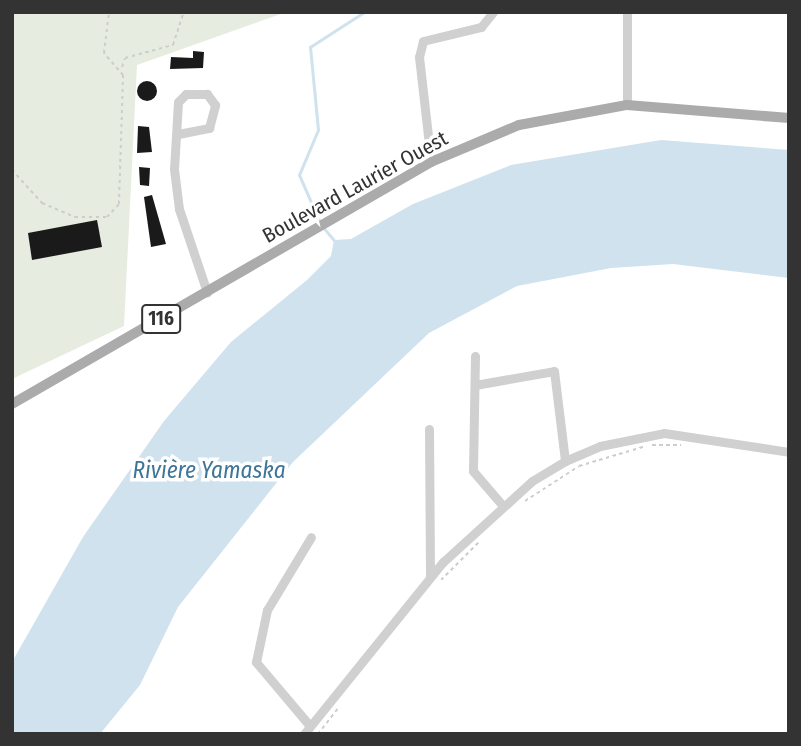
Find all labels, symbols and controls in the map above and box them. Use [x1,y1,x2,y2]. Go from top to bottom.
street label: Boulevard Laurier Ouest [258,126,452,248]
road number: 116 [140,304,182,334]
water label: Rivière Yamaska [132,456,286,484]

